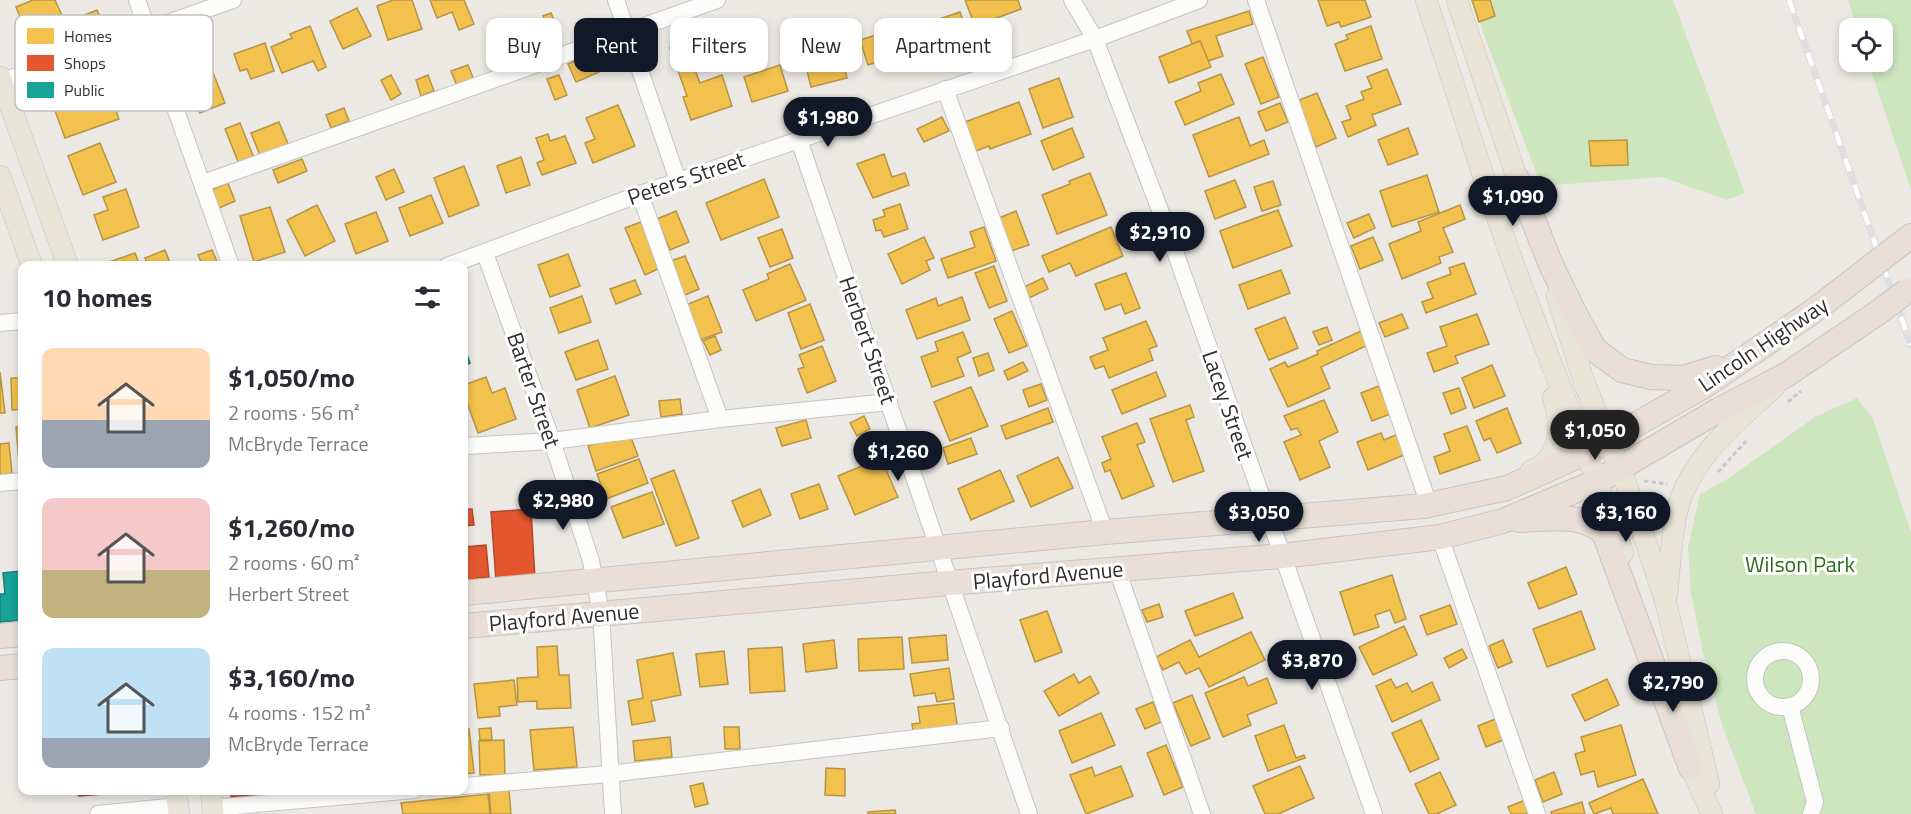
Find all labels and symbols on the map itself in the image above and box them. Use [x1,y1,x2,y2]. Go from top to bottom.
legend [15,15,213,111]
text: Homes [64,24,112,48]
text: Shops [64,51,106,75]
text: Public [64,78,105,102]
pin: $1,980 [779,97,877,148]
street label: Peters Street [623,142,750,214]
pin: $1,090 [1464,176,1562,227]
pin: $2,910 [1111,212,1209,263]
street label: Herbert Street [830,272,906,409]
street label: Lincoln Highway [1691,288,1835,400]
street label: Barter Street [498,328,570,453]
street label: Lacey Street [1193,346,1263,465]
pin: $1,050 [1546,410,1644,461]
pin: $1,260 [849,431,947,482]
pin: $2,980 [514,480,612,531]
pin: $3,050 [1210,492,1308,543]
pin: $3,160 [1577,492,1675,543]
park label: Wilson Park [1745,547,1855,581]
street label: Playford Avenue [971,551,1125,599]
street label: Playford Avenue [487,593,641,641]
pin: $3,870 [1263,640,1361,691]
pin: $2,790 [1624,662,1722,713]

